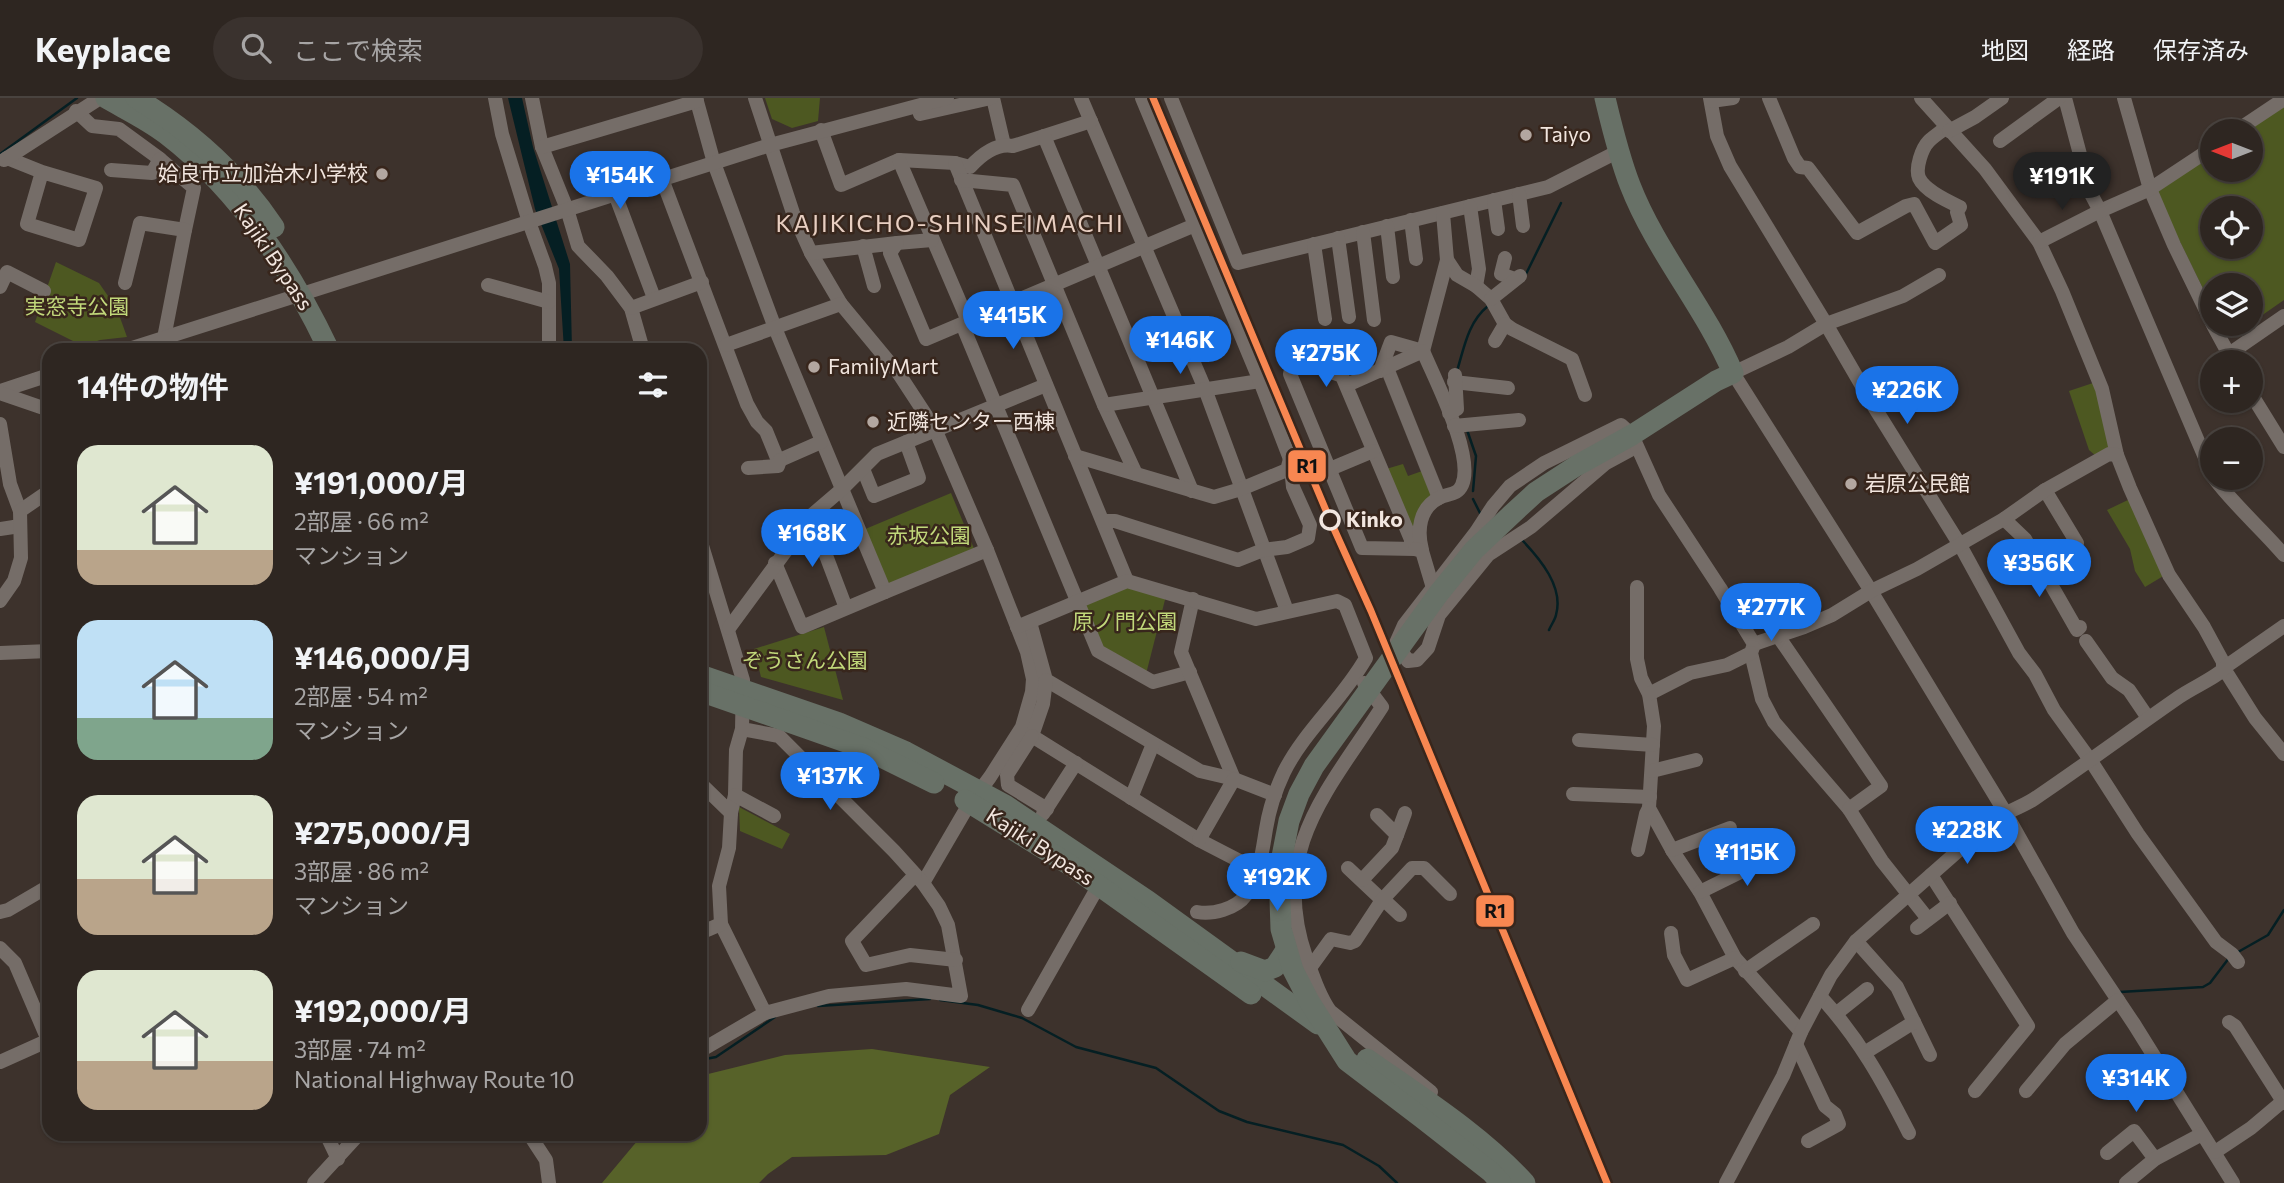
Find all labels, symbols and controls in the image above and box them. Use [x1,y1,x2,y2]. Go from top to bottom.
search box [213,17,703,80]
text: Keyplace [35,28,171,69]
icon: search [237,29,275,67]
text: ここで検索 [293,34,423,65]
text: 地図 [1981,35,2029,64]
text: 経路 [2067,35,2115,64]
text: 保存済み [2153,35,2249,64]
north arrow [2200,119,2263,182]
map controls [2200,119,2263,490]
place label: Taiyo [1540,121,1591,146]
marker: Taiyo [1518,127,1534,143]
pin: ¥154K [571,152,669,211]
pin: ¥191K [2013,152,2111,212]
place label: 姶良市立加治木小学校 [158,160,368,185]
text: ¥154K [586,160,654,188]
text: ¥191K [2029,161,2095,189]
marker: 姶良市立加治木小学校 [374,166,390,182]
button: locate [2200,196,2263,259]
street label: Kajiki Bypass [229,198,319,314]
district label: KAJIKICHO-SHINSEIMACHI [775,208,1125,237]
button: layers [2200,273,2263,336]
pin: ¥415K [964,292,1062,351]
park label: 実窓寺公園 [25,293,130,318]
text: ¥415K [979,300,1047,328]
pin: ¥146K [1131,316,1229,376]
text: ¥146K [1145,325,1215,353]
pin: ¥275K [1277,330,1375,389]
text: ¥275K [1291,338,1361,366]
button: + [2200,350,2263,413]
place label: FamilyMart [828,353,938,378]
marker: FamilyMart [806,359,822,375]
icon: filters [634,366,672,404]
pin: ¥226K [1858,366,1956,426]
text: 14件の物件 [77,367,229,404]
text: ¥226K [1871,375,1943,403]
place label: 近隣センター西棟 [887,408,1055,433]
marker: 近隣センター西棟 [865,414,881,430]
button: − [2200,427,2263,490]
line badge: R1 [1287,449,1327,483]
text: R1 [1296,454,1318,477]
text: ¥191,000/月 [294,463,469,500]
place label: 岩原公民館 [1865,470,1970,495]
icon: home [133,473,217,557]
marker: 岩原公民館 [1843,476,1859,492]
place label: Kinko [1346,506,1403,531]
text: 2部屋 · 66 m² [294,507,429,535]
pin: ¥168K [763,510,861,569]
marker: Kinko [1320,510,1340,530]
text: ¥168K [777,518,847,546]
park label: 赤坂公園 [887,522,971,547]
pin: ¥356K [1990,540,2088,599]
text: マンション [294,541,409,569]
text: ¥356K [2003,548,2075,576]
pin: ¥277K [1722,584,1820,643]
text: ¥277K [1736,592,1806,620]
park label: 原ノ門公園 [1073,608,1178,633]
text: ¥146,000/月 [294,638,473,675]
park label: ぞうさん公園 [742,647,868,672]
icon: home [133,648,217,732]
text: 2部屋 · 54 m² [294,682,428,710]
text: マンション [294,716,409,744]
pin: ¥137K [781,752,879,812]
text: ¥137K [796,761,864,789]
street label: Kajiki Bypass [982,802,1099,890]
pin: ¥228K [1918,806,2016,866]
text: ¥275,000/月 [294,813,474,850]
text: ¥228K [1931,815,2003,843]
icon: home [133,823,217,907]
pin: ¥115K [1698,828,1796,888]
text: ¥115K [1714,837,1780,865]
pin: ¥192K [1228,854,1326,913]
text: 3部屋 · 86 m² [294,857,429,885]
text: ¥192K [1243,862,1311,890]
text: マンション [294,891,409,919]
line badge: R1 [1475,894,1515,928]
text: R1 [1484,899,1506,922]
text: ¥192,000/月 [294,991,472,1028]
icon: home [133,998,217,1082]
text: 3部屋 · 74 m² [294,1035,426,1063]
pin: ¥314K [2087,1054,2185,1114]
text: ¥314K [2102,1063,2170,1091]
text: National Highway Route 10 [294,1065,575,1093]

